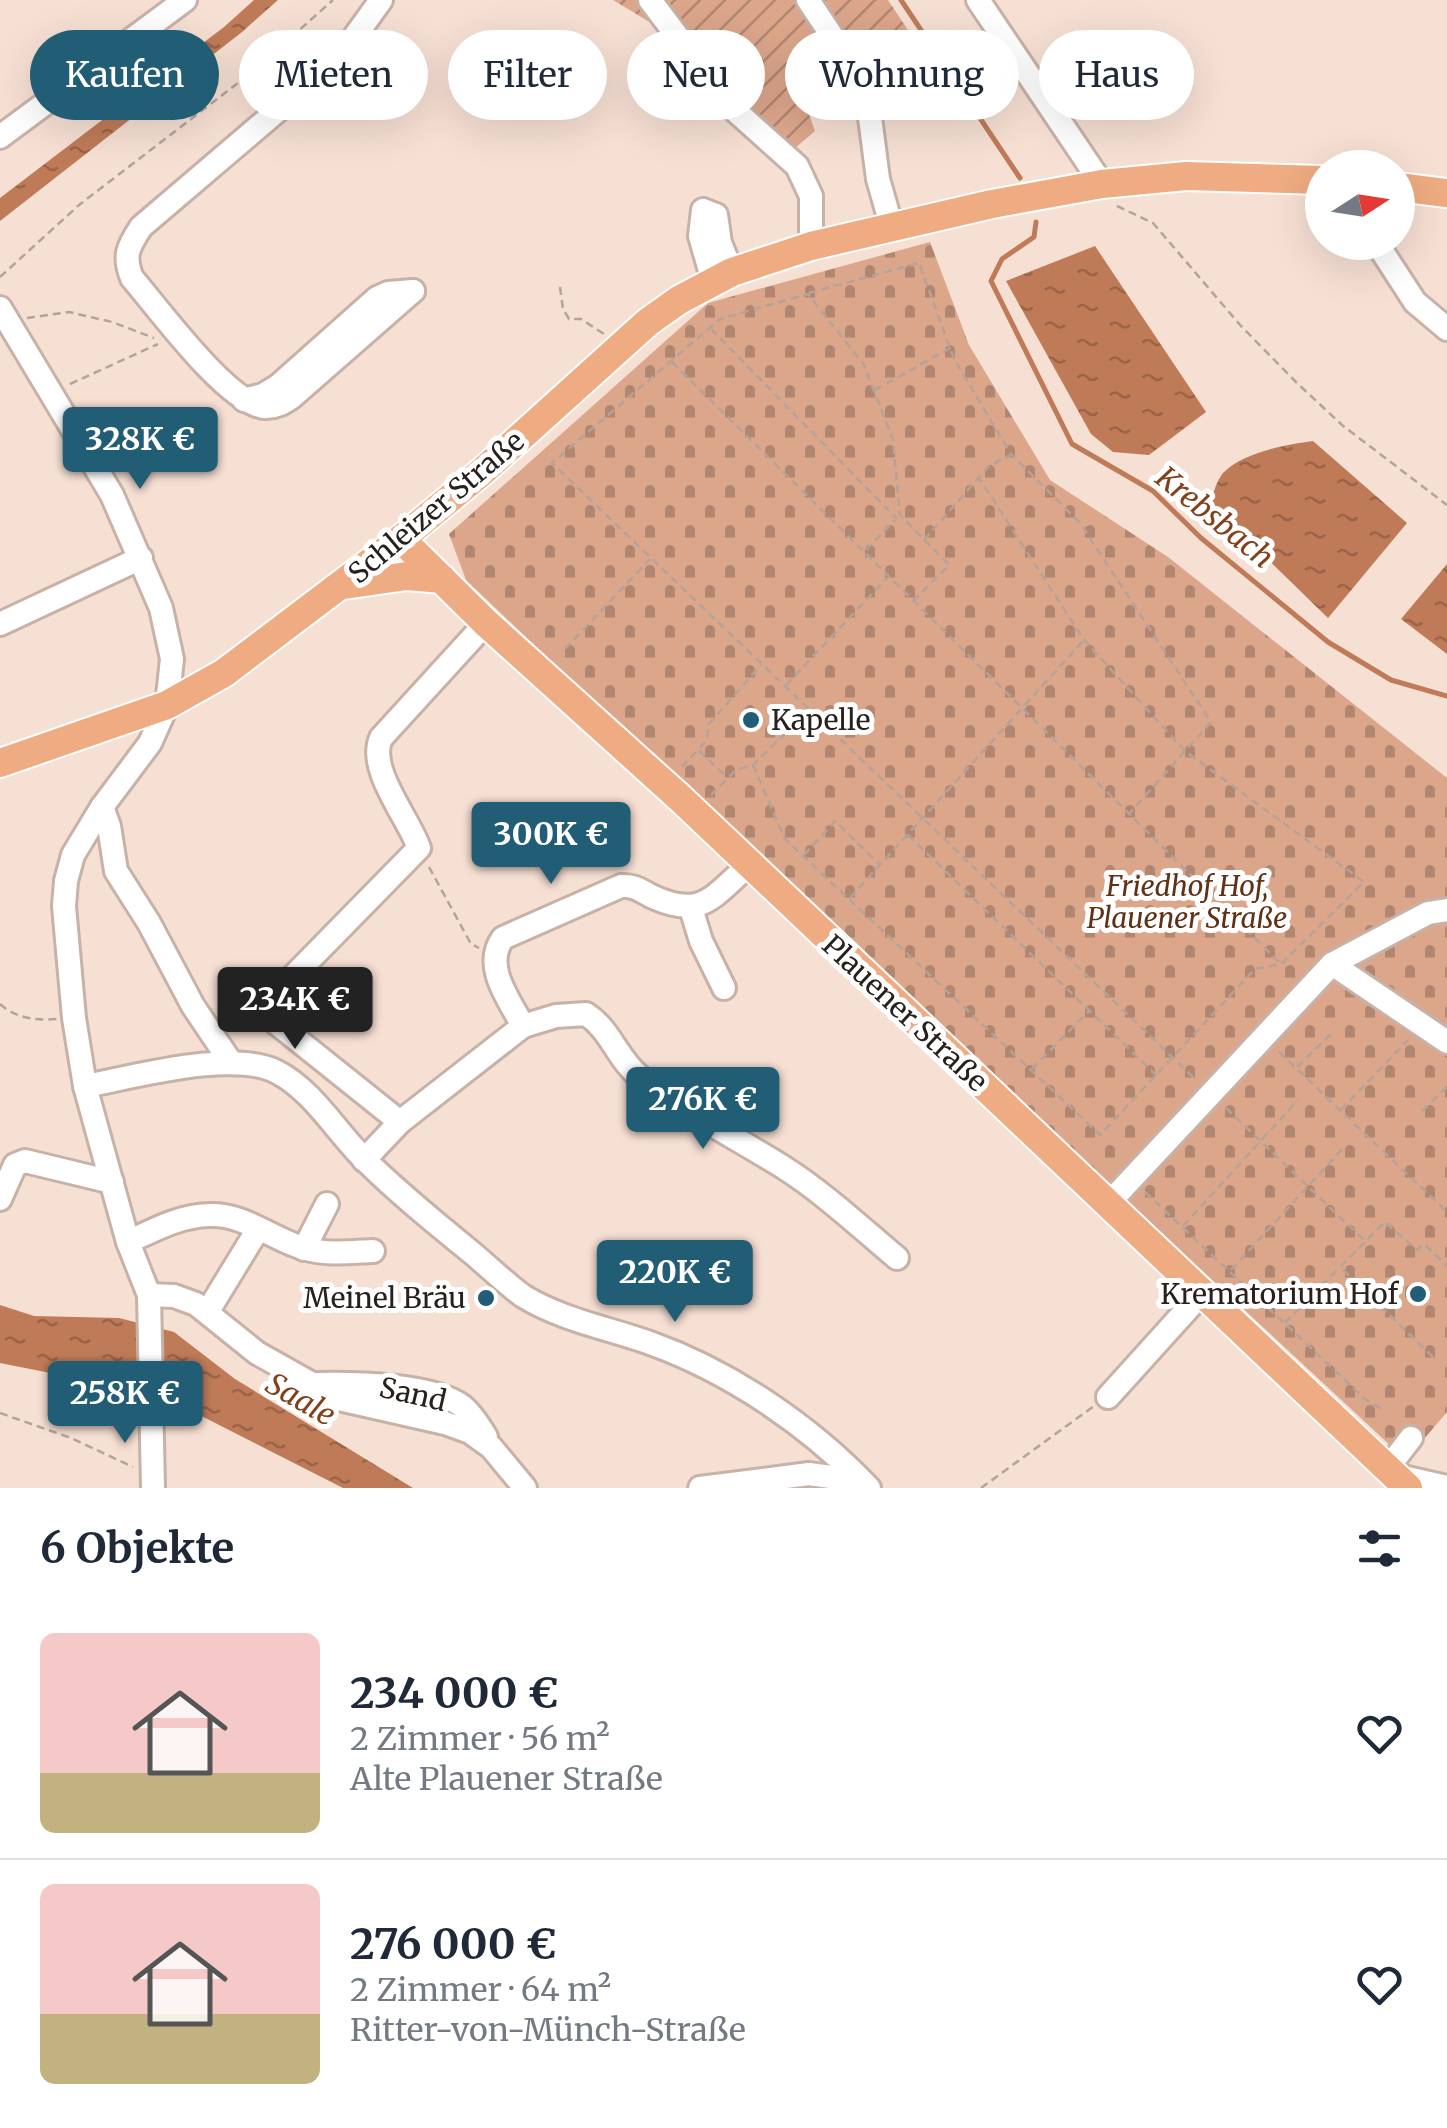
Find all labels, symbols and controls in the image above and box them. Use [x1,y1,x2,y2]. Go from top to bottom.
chip: Kaufen [30,30,219,120]
chip: Mieten [239,30,428,120]
chip: Filter [448,30,607,120]
chip: Neu [627,30,765,120]
chip: Wohnung [785,30,1019,120]
chip: Haus [1039,30,1194,120]
north arrow [1305,150,1415,260]
map controls [1305,150,1415,260]
pin: 328K € [59,407,221,492]
text: 328K € [85,419,195,459]
street label: Schleizer Straße [341,423,531,591]
water label: Krebsbach [1148,457,1282,576]
place label: Kapelle [771,702,870,738]
marker: Kapelle [740,709,762,731]
pin: 300K € [470,802,632,887]
text: 300K € [494,814,608,854]
park label: Friedhof Hof, Plauener Straße [1087,868,1287,936]
street label: Plauener Straße [815,927,995,1099]
pin: 234K € [214,967,376,1052]
text: 234K € [240,979,350,1019]
pin: 276K € [622,1067,784,1152]
text: 276K € [648,1079,758,1119]
pin: 220K € [594,1240,756,1325]
text: 220K € [619,1252,731,1292]
place label: Krematorium Hof [1160,1276,1399,1312]
place label: Meinel Bräu [303,1280,466,1316]
marker: Krematorium Hof [1407,1283,1429,1305]
marker: Meinel Bräu [475,1287,497,1309]
pin: 258K € [44,1361,206,1446]
water label: Saale [259,1364,343,1434]
street label: Sand [376,1369,450,1419]
text: 258K € [70,1373,180,1413]
icon: filters [1352,1521,1407,1576]
text: 6 Objekte [40,1522,234,1574]
text: 234 000 € [350,1667,559,1719]
icon: home [120,1673,240,1793]
icon: heart [1352,1706,1407,1761]
text: 2 Zimmer · 56 m² [350,1719,610,1759]
text: Alte Plauener Straße [350,1759,663,1799]
text: 276 000 € [350,1918,557,1970]
icon: home [120,1924,240,2044]
icon: heart [1352,1957,1407,2012]
text: 2 Zimmer · 64 m² [350,1970,611,2010]
text: Ritter-von-Münch-Straße [350,2010,746,2050]

